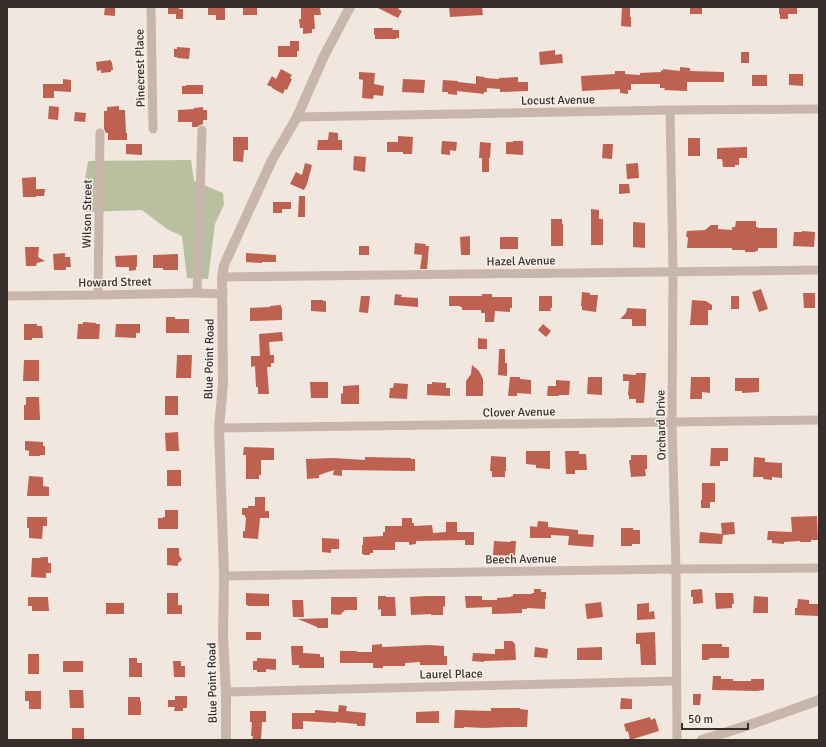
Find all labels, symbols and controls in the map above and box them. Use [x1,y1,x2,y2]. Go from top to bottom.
street label: Pinecrest Place [132,29,149,107]
street label: Locust Avenue [521,92,595,109]
street label: Wilson Street [79,179,96,249]
street label: Hazel Avenue [486,253,556,270]
street label: Howard Street [78,274,152,291]
street label: Blue Point Road [201,318,218,400]
street label: Orchard Drive [653,390,670,460]
street label: Clover Avenue [483,404,555,421]
street label: Beech Avenue [485,551,557,568]
street label: Blue Point Road [204,642,221,724]
street label: Laurel Place [419,666,483,683]
scale bar [682,705,748,731]
text: 50 m [688,712,713,727]

